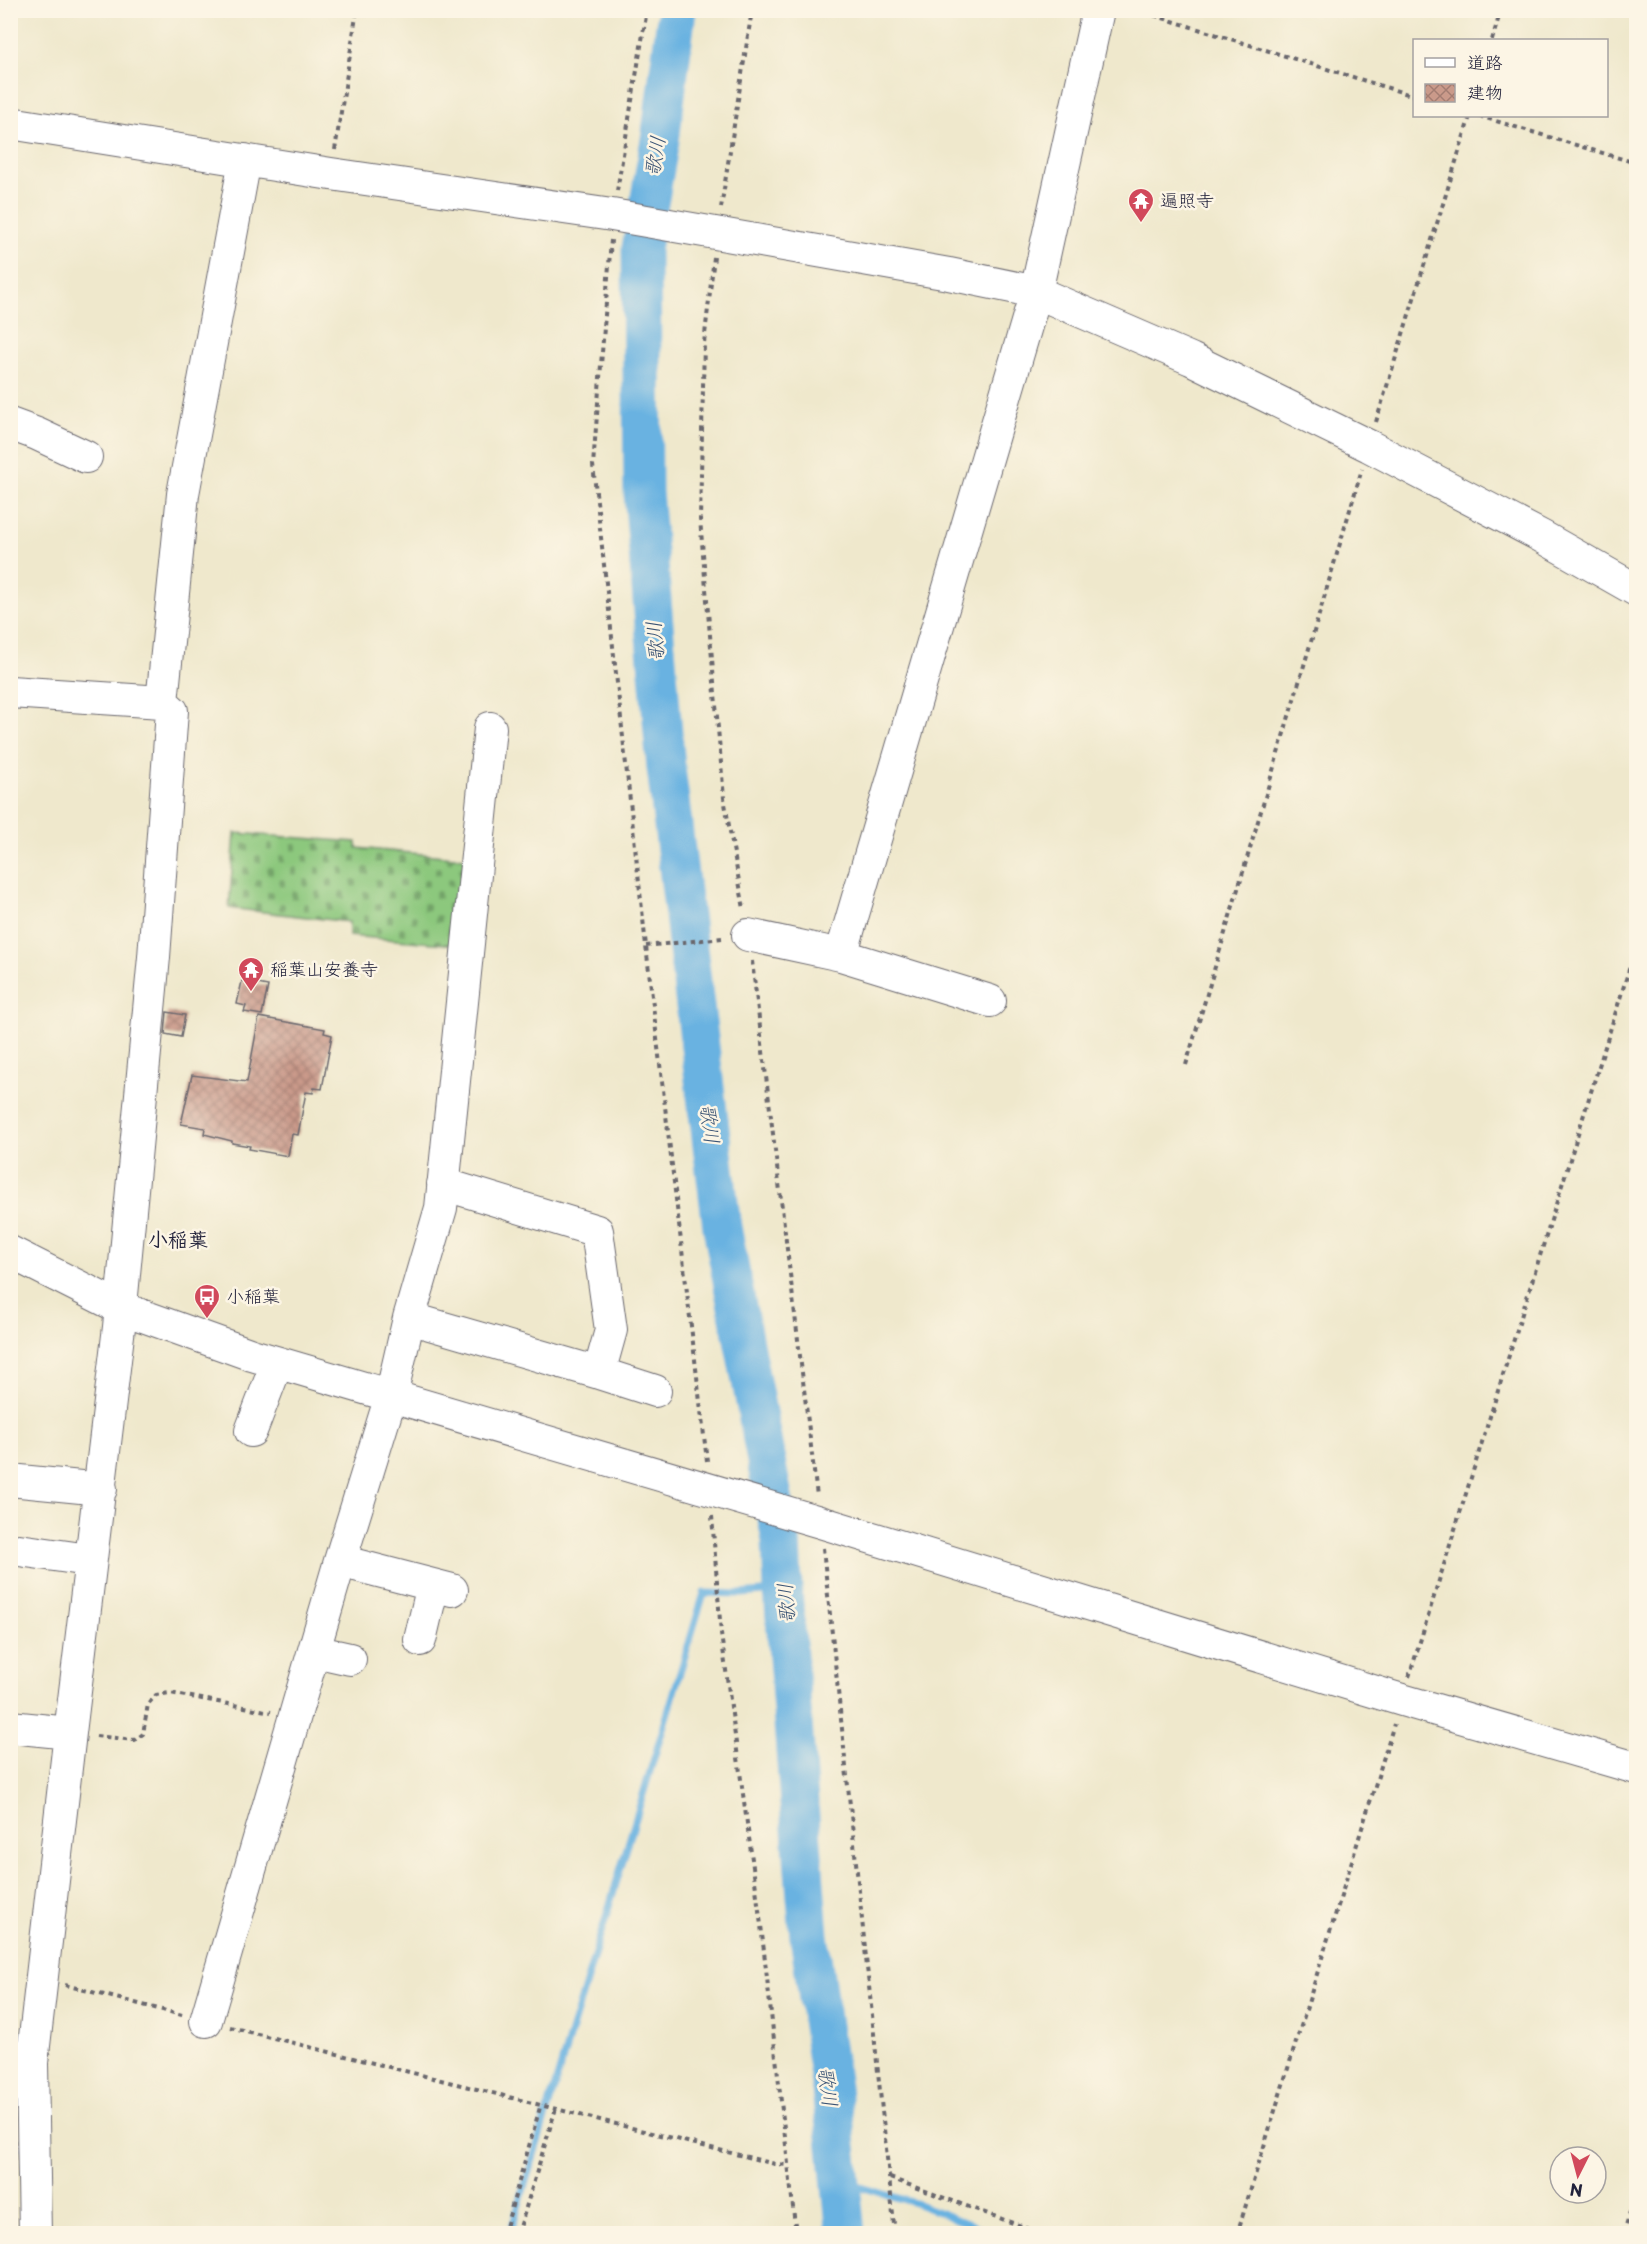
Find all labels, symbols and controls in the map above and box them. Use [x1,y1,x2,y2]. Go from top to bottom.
legend [1413,39,1608,117]
text: 道路 [1467,48,1503,75]
text: 建物 [1467,78,1503,105]
water label: 歌川 [636,134,672,178]
temple icon: 遍照寺 [1126,186,1156,224]
place label: 遍照寺 [1160,186,1214,213]
water label: 歌川 [637,620,671,662]
temple icon: 稲葉山安養寺 [236,955,266,993]
place label: 稲葉山安養寺 [270,955,378,982]
water label: 歌川 [694,1102,728,1146]
district label: 小稲葉 [148,1224,208,1254]
bus stop icon: 小稲葉 [192,1282,222,1320]
place label: 小稲葉 [226,1282,280,1309]
water label: 歌川 [769,1582,801,1624]
water label: 歌川 [812,2065,846,2109]
north arrow [1548,2145,1608,2205]
text: N [1569,2178,1584,2204]

